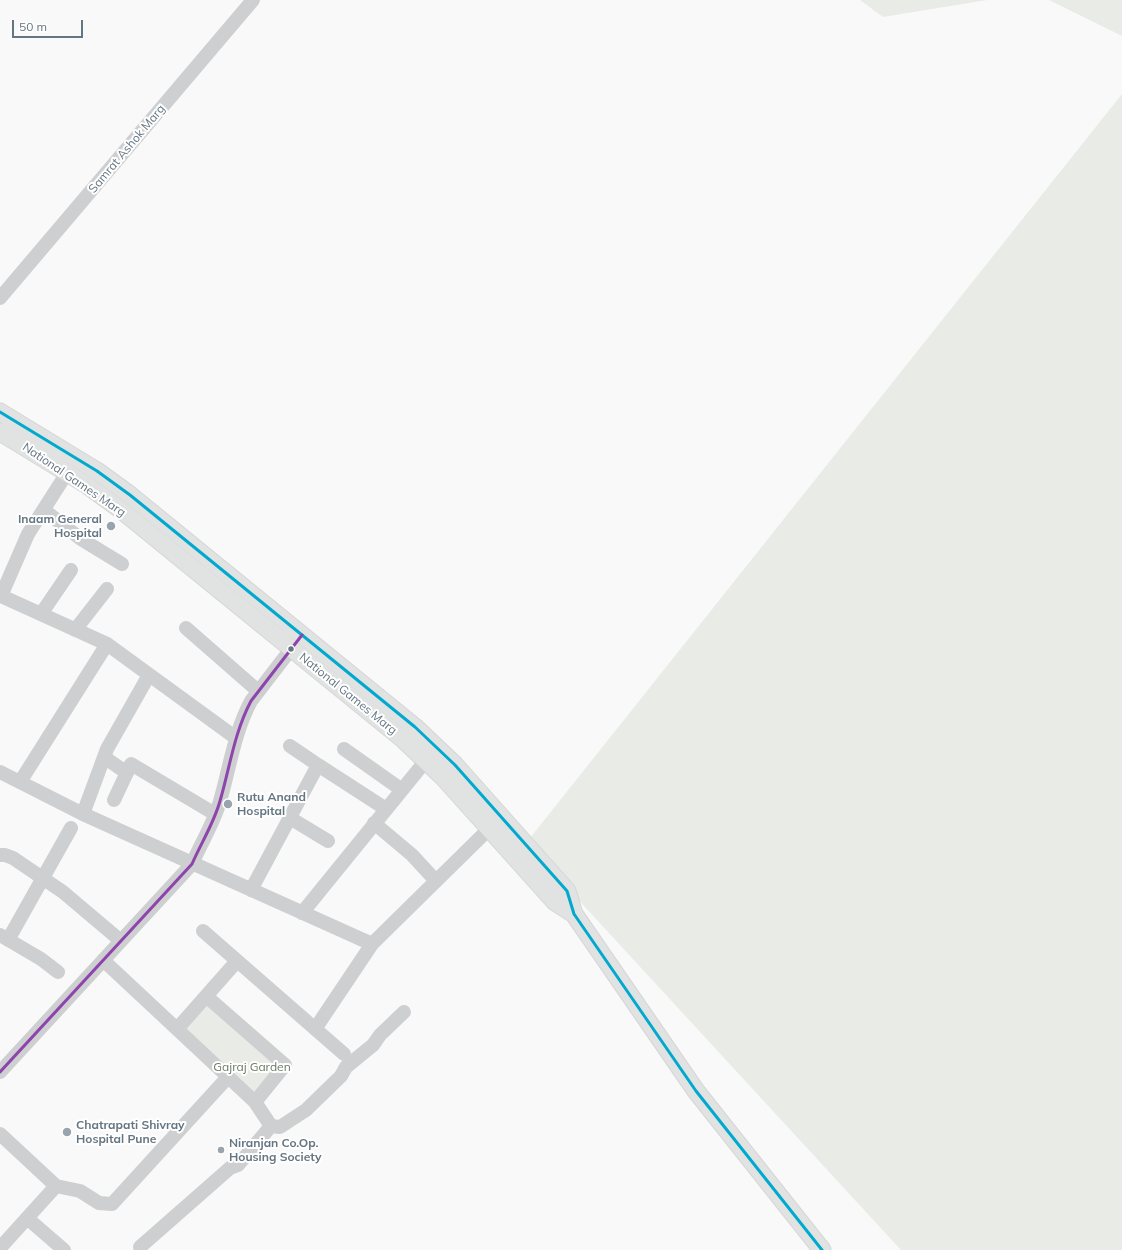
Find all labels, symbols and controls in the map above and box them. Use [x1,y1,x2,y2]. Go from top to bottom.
scale bar [14,12,85,38]
text: 50 m [19,19,47,34]
street label: Samrat Ashok Marg [86,102,168,196]
street label: National Games Marg [20,440,128,520]
place label: Inaam General Hospital [18,512,102,540]
marker: Inaam General Hospital [105,520,117,532]
unlabelled marker [286,644,296,654]
street label: National Games Marg [296,650,400,738]
place label: Rutu Anand Hospital [237,790,306,818]
marker: Rutu Anand Hospital [222,798,234,810]
park label: Gajraj Garden [213,1060,291,1074]
place label: Chatrapati Shivray Hospital Pune [76,1118,185,1146]
marker: Chatrapati Shivray Hospital Pune [61,1126,73,1138]
place label: Niranjan Co.Op. Housing Society [229,1136,321,1164]
marker: Niranjan Co.Op. Housing Society [216,1145,226,1155]

